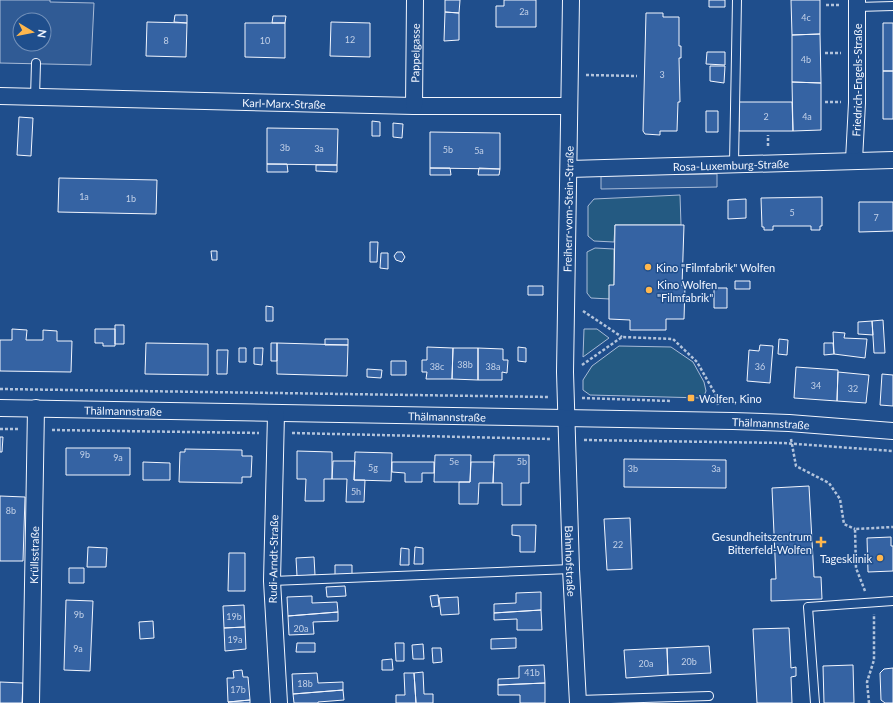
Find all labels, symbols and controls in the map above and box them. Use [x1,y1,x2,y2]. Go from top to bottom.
house number: 2a [519,6,529,17]
north arrow [12,12,52,52]
house number: 4c [801,12,811,23]
street label: Pappelgasse [408,23,421,83]
street label: Friedrich-Engels-Straße [849,23,864,137]
text: N [35,29,49,39]
house number: 12 [345,34,355,45]
house number: 8 [163,35,169,46]
house number: 10 [260,35,270,46]
house number: 4b [801,54,811,65]
house number: 3 [659,69,665,80]
street label: Karl-Marx-Straße [242,95,326,110]
house number: 2 [763,111,769,122]
house number: 4a [802,111,812,122]
house number: 3b [280,142,290,153]
house number: 3a [314,143,324,154]
house number: 5b [443,144,453,155]
house number: 5a [474,145,484,156]
street label: Freiherr-vom-Stein-Straße [560,146,576,272]
street label: Rosa-Luxemburg-Straße [673,156,789,173]
house number: 1a [79,191,89,202]
house number: 1b [126,193,136,204]
house number: 5 [789,207,795,218]
house number: 7 [873,212,879,223]
place label: Kino "Filmfabrik" Wolfen [656,261,775,274]
marker: Kino "Filmfabrik" Wolfen [643,262,653,272]
place label: Kino Wolfen "Filmfabrik" [657,278,717,304]
marker: Kino Wolfen "Filmfabrik" [644,285,654,295]
house number: 38b [457,359,473,370]
house number: 38c [430,361,445,372]
house number: 38a [486,361,500,372]
house number: 36 [755,361,765,372]
house number: 34 [811,380,821,391]
house number: 32 [848,383,858,394]
place label: Wolfen, Kino [699,392,762,405]
marker: Wolfen, Kino [686,393,696,403]
street label: Thälmannstraße [84,403,162,417]
street label: Thälmannstraße [408,409,486,423]
street label: Thälmannstraße [732,414,810,431]
house number: 9b [80,449,90,460]
house number: 9a [113,452,123,463]
house number: 5e [449,456,459,467]
house number: 5b [517,456,527,467]
house number: 5g [368,462,378,473]
house number: 3b [628,463,638,474]
house number: 3a [711,463,721,474]
house number: 5h [351,486,361,497]
house number: 8b [6,505,16,516]
street label: Rudi-Arndt-Straße [266,514,280,603]
street label: Bahnhofstraße [563,525,579,597]
street label: Krüllsstraße [27,526,40,584]
place label: Gesundheitszentrum Bitterfeld-Wolfen [712,530,812,556]
marker: Gesundheitszentrum Bitterfeld-Wolfen [815,536,827,548]
house number: 22 [613,539,623,550]
place label: Tagesklinik [820,552,872,565]
marker: Tagesklinik [875,553,885,563]
house number: 9b [74,609,84,620]
house number: 19b [226,611,242,622]
house number: 20a [294,623,308,634]
house number: 19a [228,634,242,645]
house number: 9a [73,643,83,654]
house number: 20b [681,656,697,667]
house number: 20a [639,658,653,669]
house number: 41b [524,667,540,678]
house number: 18b [297,678,313,689]
house number: 17b [230,684,246,695]

